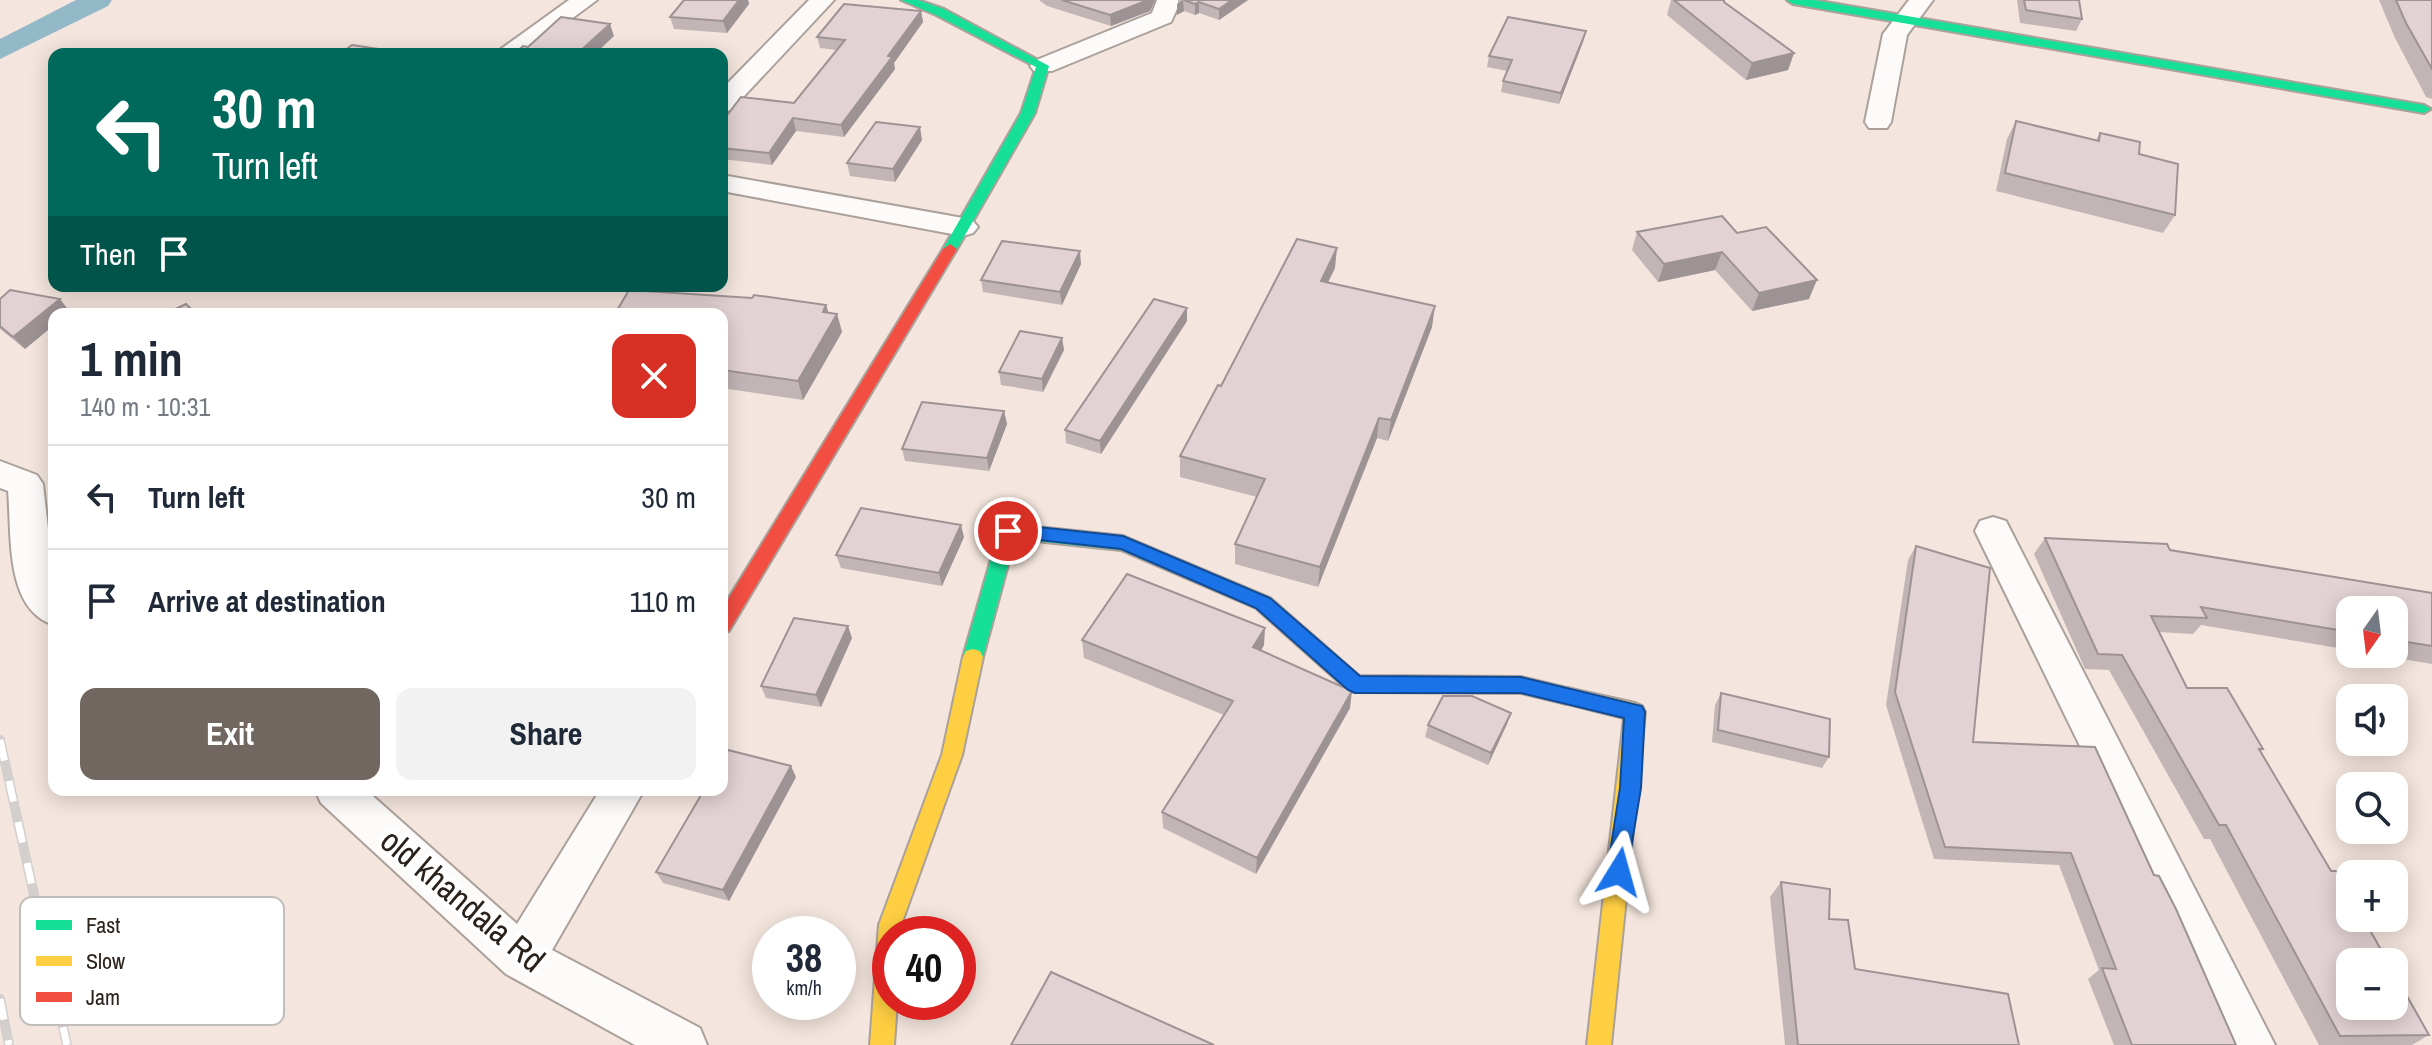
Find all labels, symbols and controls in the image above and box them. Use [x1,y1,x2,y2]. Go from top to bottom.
text: 30 m [212,70,317,145]
icon: left [80,80,184,184]
text: Turn left [212,142,318,190]
icon: arrive [152,232,196,276]
text: Then [80,234,136,274]
text: 1 min [80,326,183,391]
button: close [612,334,696,418]
text: 140 m · 10:31 [80,389,210,424]
icon: left [80,475,124,519]
text: Turn left [148,477,245,517]
text: 30 m [641,477,696,517]
pin [974,497,1042,565]
icon: arrive [986,509,1030,553]
icon: arrive [80,579,124,623]
text: Arrive at destination [148,581,386,621]
text: 110 m [629,581,696,621]
north arrow [2336,596,2408,668]
map controls [2336,596,2408,1020]
button: sound [2336,684,2408,756]
button: Exit [80,688,380,780]
button: Share [396,688,696,780]
button: search [2336,772,2408,844]
street label: old khandala Rd [371,818,555,982]
position arrow [1577,830,1661,914]
button: + [2336,860,2408,932]
legend [20,897,284,1025]
text: Fast [86,910,120,940]
speed limit sign: 40 [872,916,976,1020]
text: 38 [786,931,822,984]
text: Slow [86,946,125,976]
button: − [2336,948,2408,1020]
text: km/h [786,974,822,1001]
text: Jam [86,982,120,1012]

